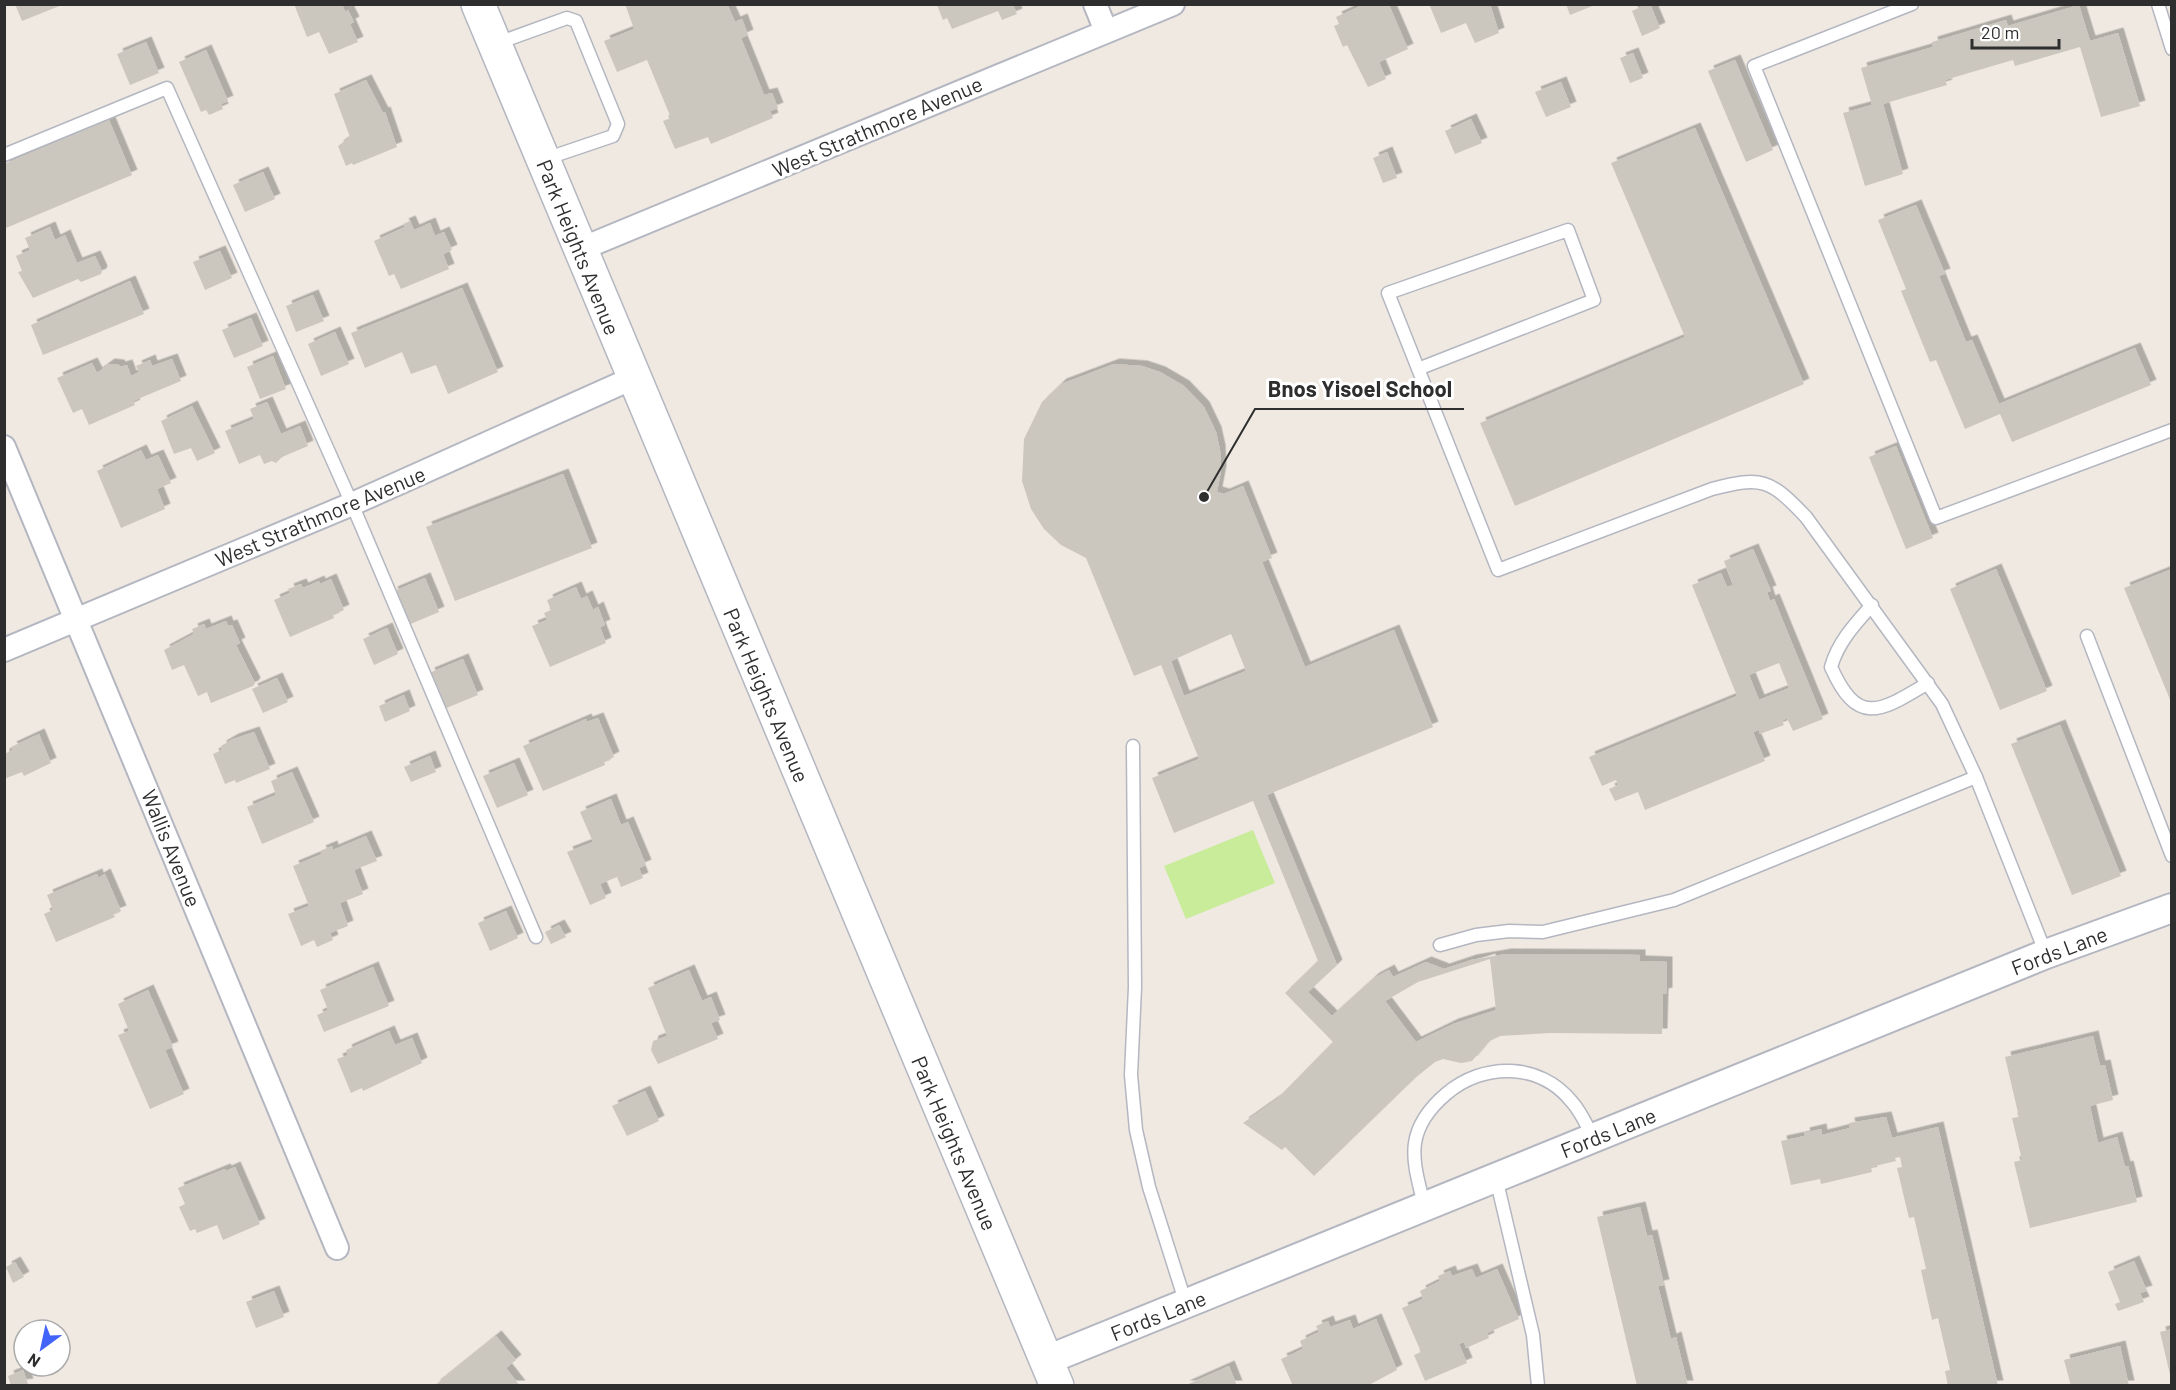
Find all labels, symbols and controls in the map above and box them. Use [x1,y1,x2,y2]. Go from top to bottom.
scale bar [1972,12,2059,50]
text: 20 m [1981,21,2019,43]
street label: West Strathmore Avenue [768,70,986,182]
street label: Park Heights Avenue [532,156,626,338]
callout: Bnos Yisoel School [1255,369,1464,409]
text: Bnos Yisoel School [1268,375,1452,401]
street label: West Strathmore Avenue [211,460,429,572]
street label: Park Heights Avenue [719,604,815,786]
street label: Wallis Avenue [137,786,207,910]
street label: Fords Lane [2007,920,2111,980]
street label: Park Heights Avenue [907,1052,1003,1234]
street label: Fords Lane [1557,1102,1659,1162]
street label: Fords Lane [1107,1285,1209,1345]
north arrow [12,1318,72,1378]
text: N [24,1350,43,1372]

